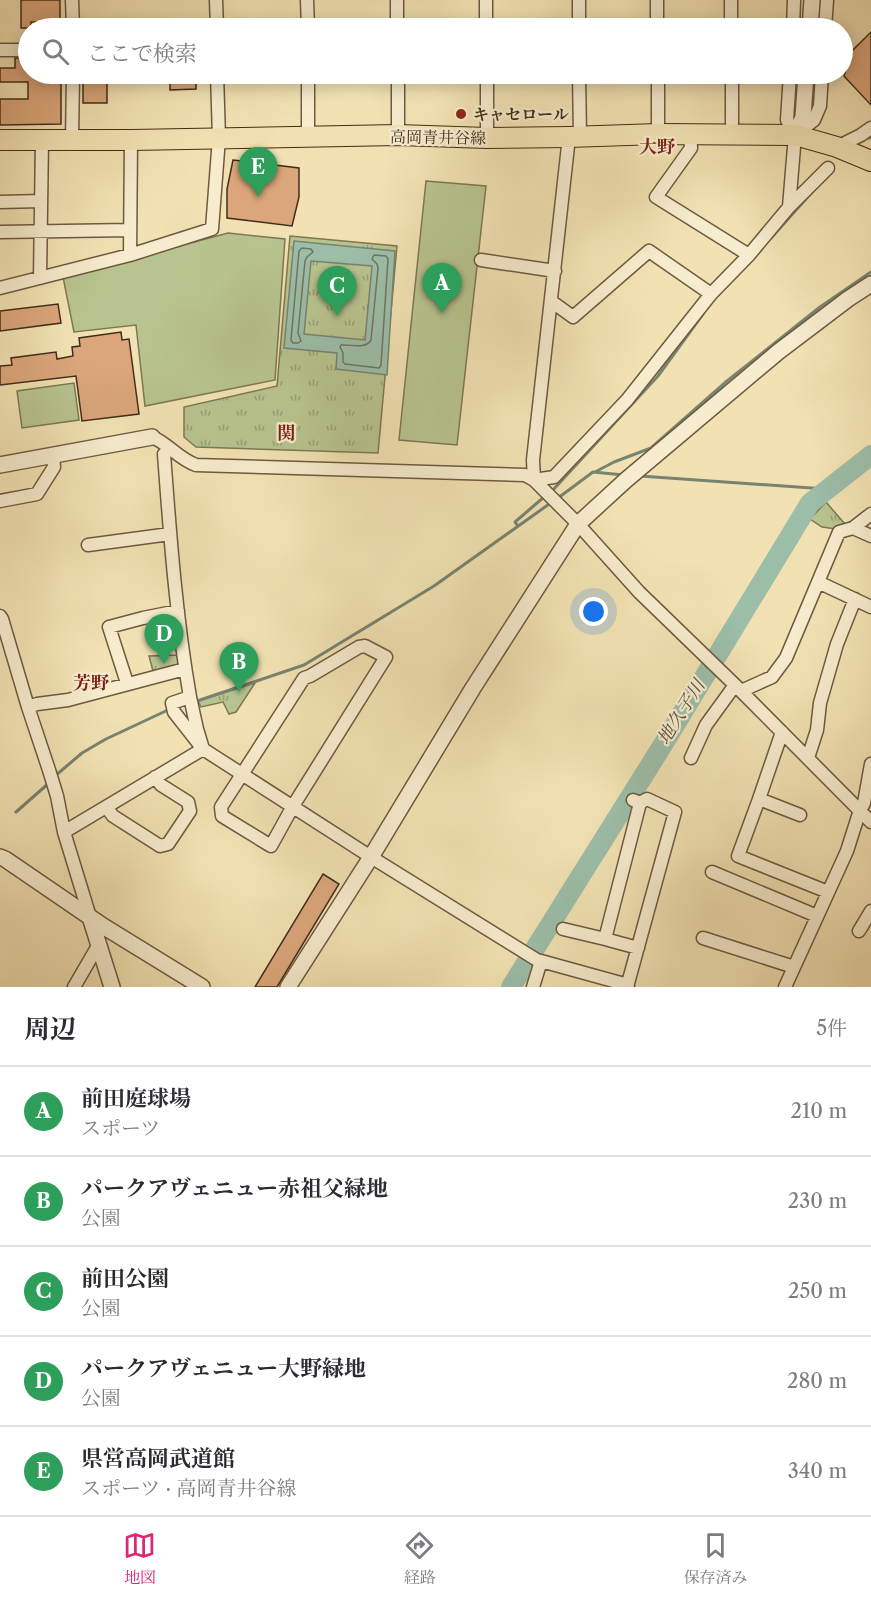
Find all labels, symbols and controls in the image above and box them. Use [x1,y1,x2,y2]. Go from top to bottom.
search box [18,18,853,84]
icon: search [39,35,72,68]
text: ここで検索 [87,40,197,67]
place label: キャセロール [473,104,569,124]
marker: キャセロール [454,107,468,121]
street label: 高岡青井谷線 [390,126,486,148]
district label: 大野 [639,136,676,158]
pin: E [238,148,278,197]
pin: A [422,264,462,313]
pin: C [318,266,356,316]
district label: 関 [277,422,295,444]
your location [579,597,608,626]
pin: D [144,614,184,664]
pin: B [220,642,258,692]
district label: 芳野 [73,672,110,694]
water label: 地久子川 [653,674,710,748]
text: 周辺 [24,1013,76,1045]
text: 5件 [816,1016,847,1040]
text: 前田庭球場 [81,1085,191,1112]
text: A [36,1099,51,1123]
text: 210 m [790,1099,847,1123]
text: スポーツ [81,1116,160,1140]
text: パークアヴェニュー赤祖父緑地 [81,1175,388,1202]
text: B [36,1189,51,1213]
text: 230 m [788,1189,847,1213]
text: 公園 [81,1206,121,1230]
text: 前田公園 [81,1265,169,1292]
text: C [35,1279,52,1303]
text: 250 m [788,1279,847,1303]
text: 公園 [81,1296,121,1320]
text: パークアヴェニュー大野緑地 [81,1355,366,1382]
text: D [35,1369,52,1393]
text: 280 m [787,1369,847,1393]
text: 公園 [81,1386,121,1410]
text: 県営高岡武道館 [81,1445,235,1472]
text: E [36,1459,51,1483]
text: 340 m [788,1459,847,1483]
text: スポーツ · 高岡青井谷線 [81,1476,296,1500]
tab: 地図 [123,1529,156,1588]
tab: 経路 [403,1529,436,1588]
tab: 保存済み [683,1529,747,1588]

